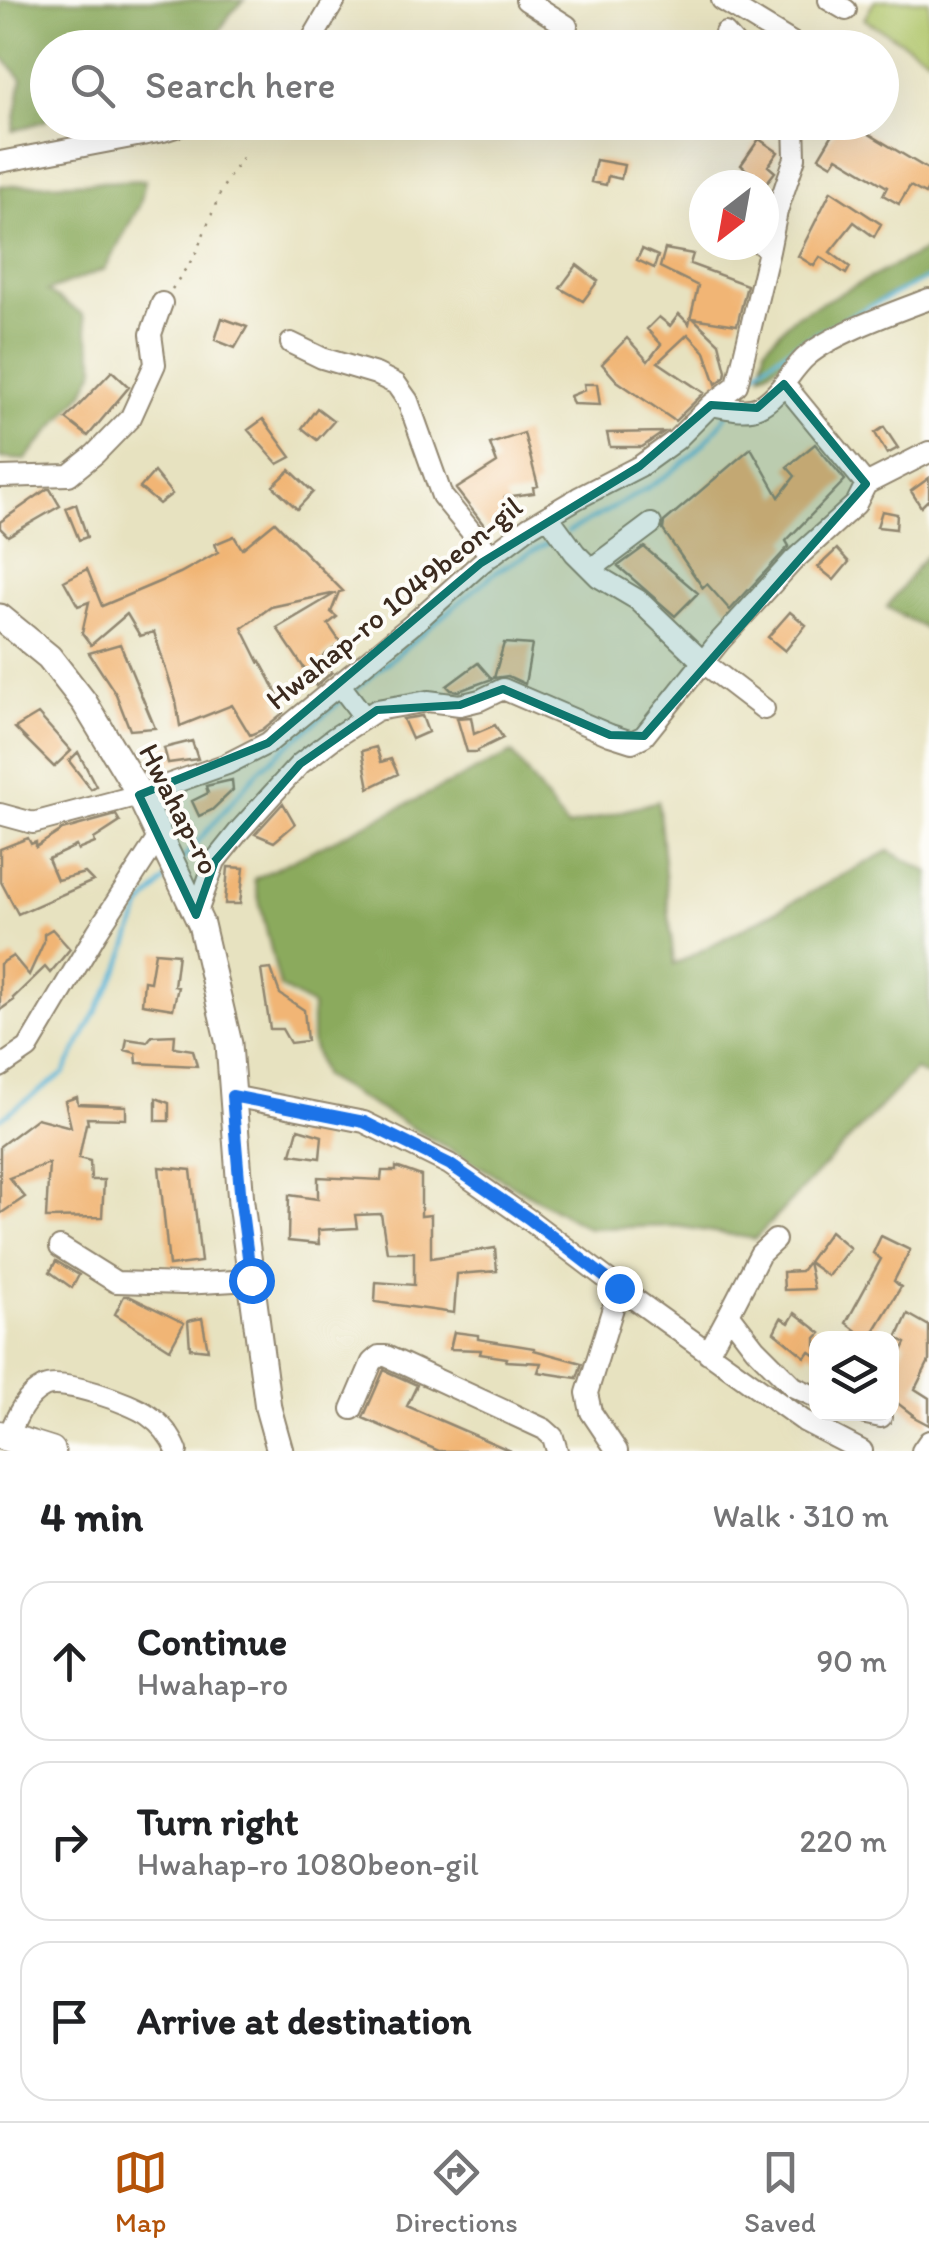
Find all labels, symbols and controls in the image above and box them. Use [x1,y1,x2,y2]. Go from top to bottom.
search box [30,30,899,140]
icon: search [65,58,120,113]
text: Search here [145,62,336,108]
north arrow [689,170,779,260]
street label: Hwahap-ro 1049beon-gil [258,487,530,717]
street label: Hwahap-ro [131,737,228,880]
route start [229,1258,275,1304]
route end [597,1266,643,1312]
map controls [809,1331,899,1421]
button: layers [809,1331,899,1421]
text: 4 min [40,1491,143,1542]
text: Walk · 310 m [713,1497,889,1535]
text: Continue [137,1619,287,1665]
icon: ahead [42,1634,97,1689]
text: 90 m [816,1642,887,1680]
text: Hwahap-ro [137,1665,288,1703]
text: Turn right [137,1799,299,1845]
icon: right [42,1814,97,1869]
text: 220 m [800,1822,887,1860]
text: Hwahap-ro 1080beon-gil [137,1845,479,1883]
icon: arrive [42,1994,97,2049]
text: Arrive at destination [137,1998,472,2044]
tab: Map [113,2145,168,2239]
tab: Directions [395,2145,518,2239]
tab: Saved [744,2145,816,2239]

